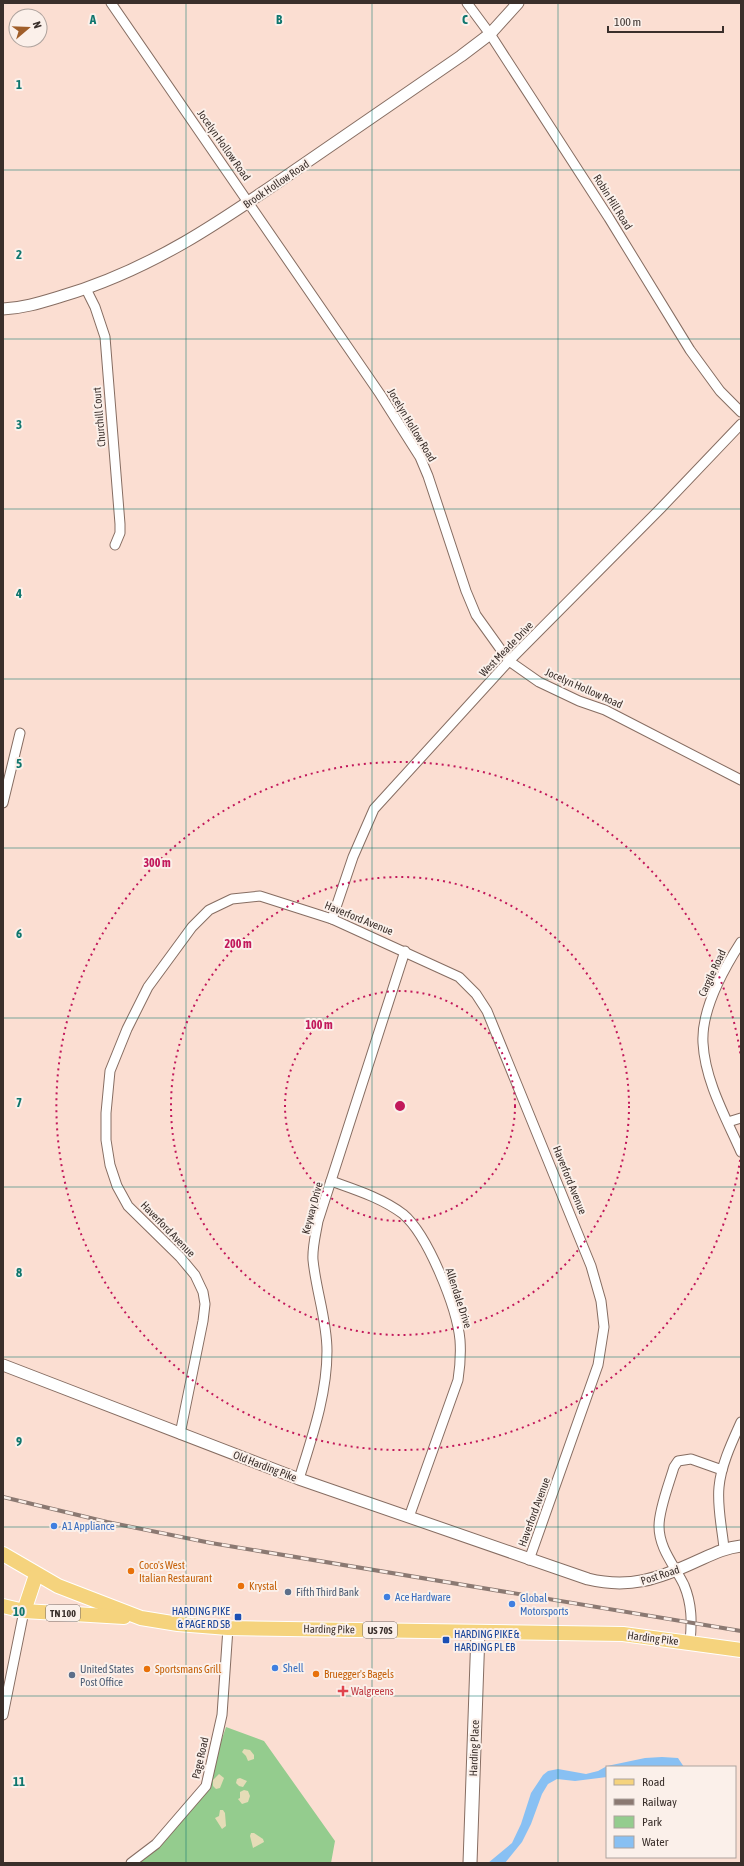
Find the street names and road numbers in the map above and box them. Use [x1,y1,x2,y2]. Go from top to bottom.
street label: Jocelyn Hollow Road [195,107,253,183]
street label: Brook Hollow Road [241,158,311,210]
street label: Robin Hill Road [591,172,635,232]
street label: Jocelyn Hollow Road [385,386,439,464]
street label: Churchill Court [90,387,108,447]
street label: West Meade Drive [477,619,535,679]
street label: Jocelyn Hollow Road [543,666,625,710]
street label: Haverford Avenue [323,899,395,937]
street label: Cargile Road [696,948,728,998]
street label: Haverford Avenue [551,1144,589,1216]
street label: Keyway Drive [299,1181,325,1235]
street label: Haverford Avenue [138,1199,198,1259]
street label: Allendale Drive [444,1266,474,1330]
street label: Old Harding Pike [231,1448,299,1484]
street label: Haverford Avenue [516,1476,552,1548]
street label: Post Road [639,1563,681,1587]
road number: TN 100 [46,1605,80,1621]
road number: US 70S [363,1622,397,1638]
street label: Harding Pike [303,1623,355,1635]
street label: Harding Pike [627,1629,679,1647]
street label: Harding Place [467,1720,481,1776]
street label: Page Road [189,1736,211,1780]

